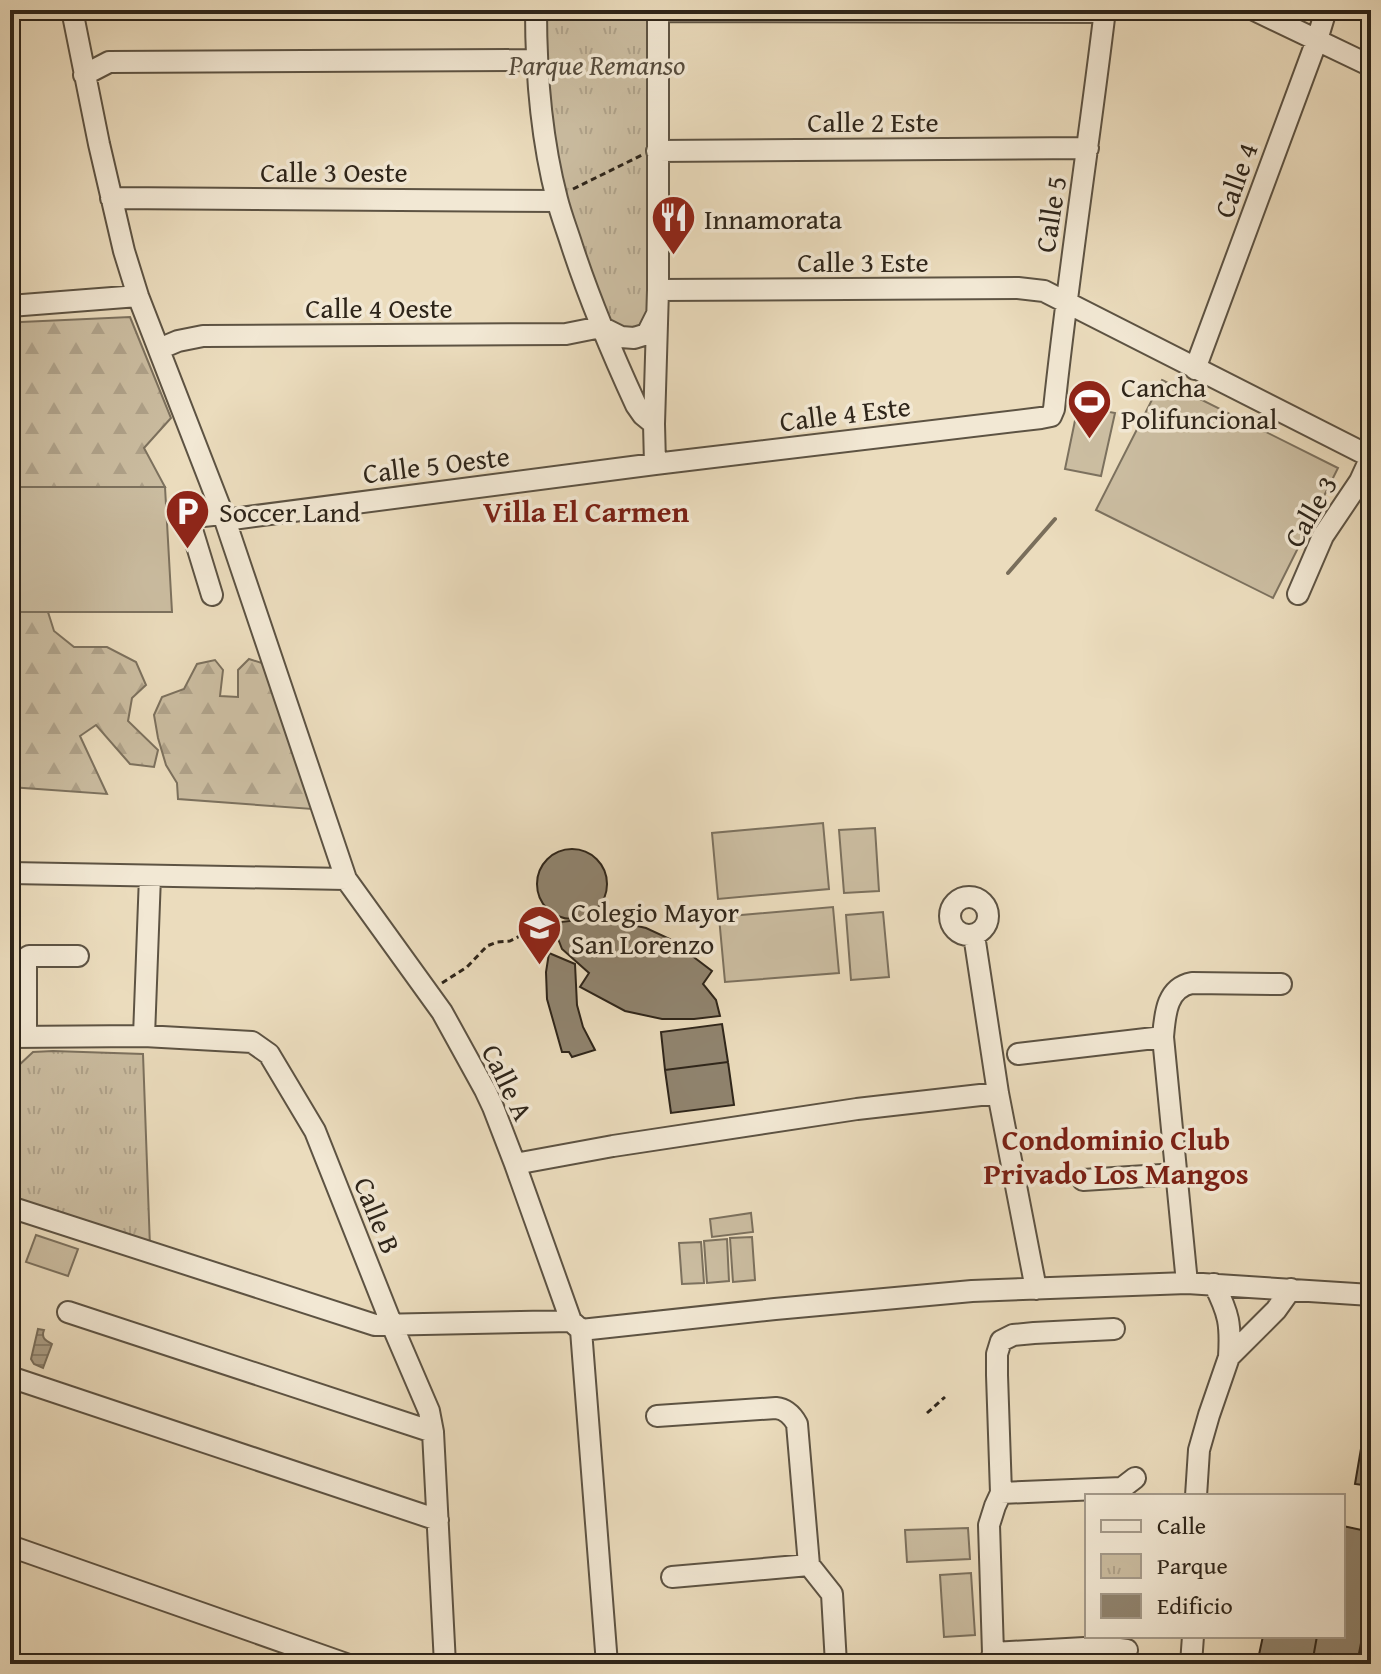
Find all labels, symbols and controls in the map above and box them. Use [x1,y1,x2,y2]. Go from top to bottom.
park label: Parque Remanso [508,44,685,85]
street label: Calle 2 Este [807,101,939,142]
street label: Calle 4 [1203,137,1267,223]
street label: Calle 3 Oeste [260,151,408,192]
street label: Calle 5 [1024,173,1076,255]
restaurant icon: Innamorata [649,194,697,257]
place label: Innamorata [704,198,843,239]
street label: Calle 3 Este [797,241,929,282]
street label: Calle 4 Oeste [305,287,453,328]
place label: Cancha Polifuncional [1121,366,1277,439]
sports icon: Cancha Polifuncional [1066,378,1114,441]
street label: Calle 4 Este [777,385,913,441]
street label: Calle 5 Oeste [360,435,512,493]
street label: Calle 3 [1273,467,1347,555]
parking icon: Soccer Land [164,487,212,550]
district label: Villa El Carmen [483,489,689,533]
place label: Soccer Land [219,491,360,532]
place label: Colegio Mayor San Lorenzo [571,891,740,964]
school or university icon: Colegio Mayor San Lorenzo [516,903,564,966]
street label: Calle A [472,1037,544,1127]
district label: Condominio Club Privado Los Mangos [983,1117,1249,1195]
street label: Calle B [344,1171,412,1259]
legend [1085,1494,1345,1638]
text: Calle [1157,1508,1206,1543]
text: Parque [1157,1548,1228,1583]
text: Edificio [1157,1588,1233,1623]

